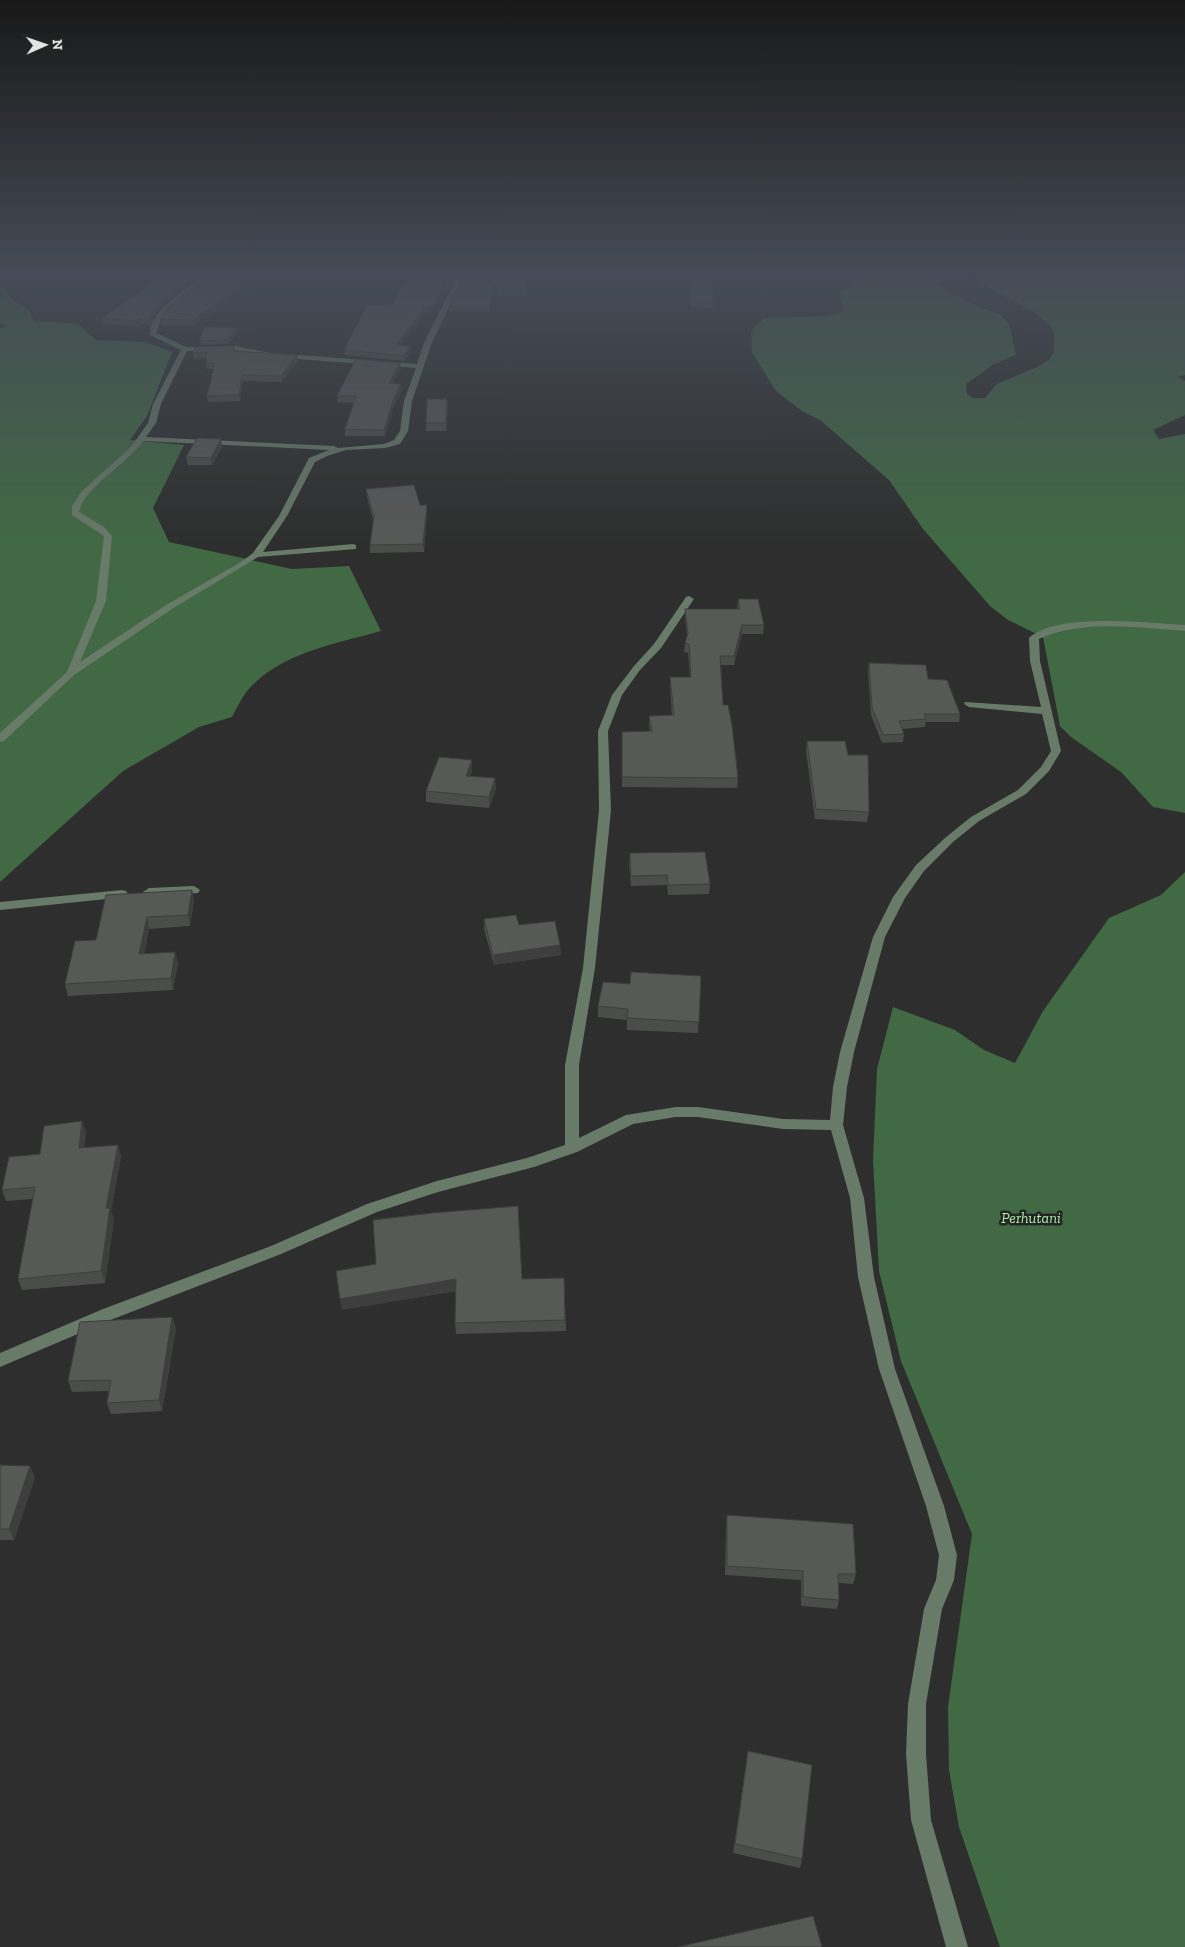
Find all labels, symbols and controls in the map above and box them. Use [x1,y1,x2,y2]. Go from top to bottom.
north arrow [20,20,70,70]
text: N [49,39,66,51]
park label: Perhutani [1001,1209,1061,1227]

